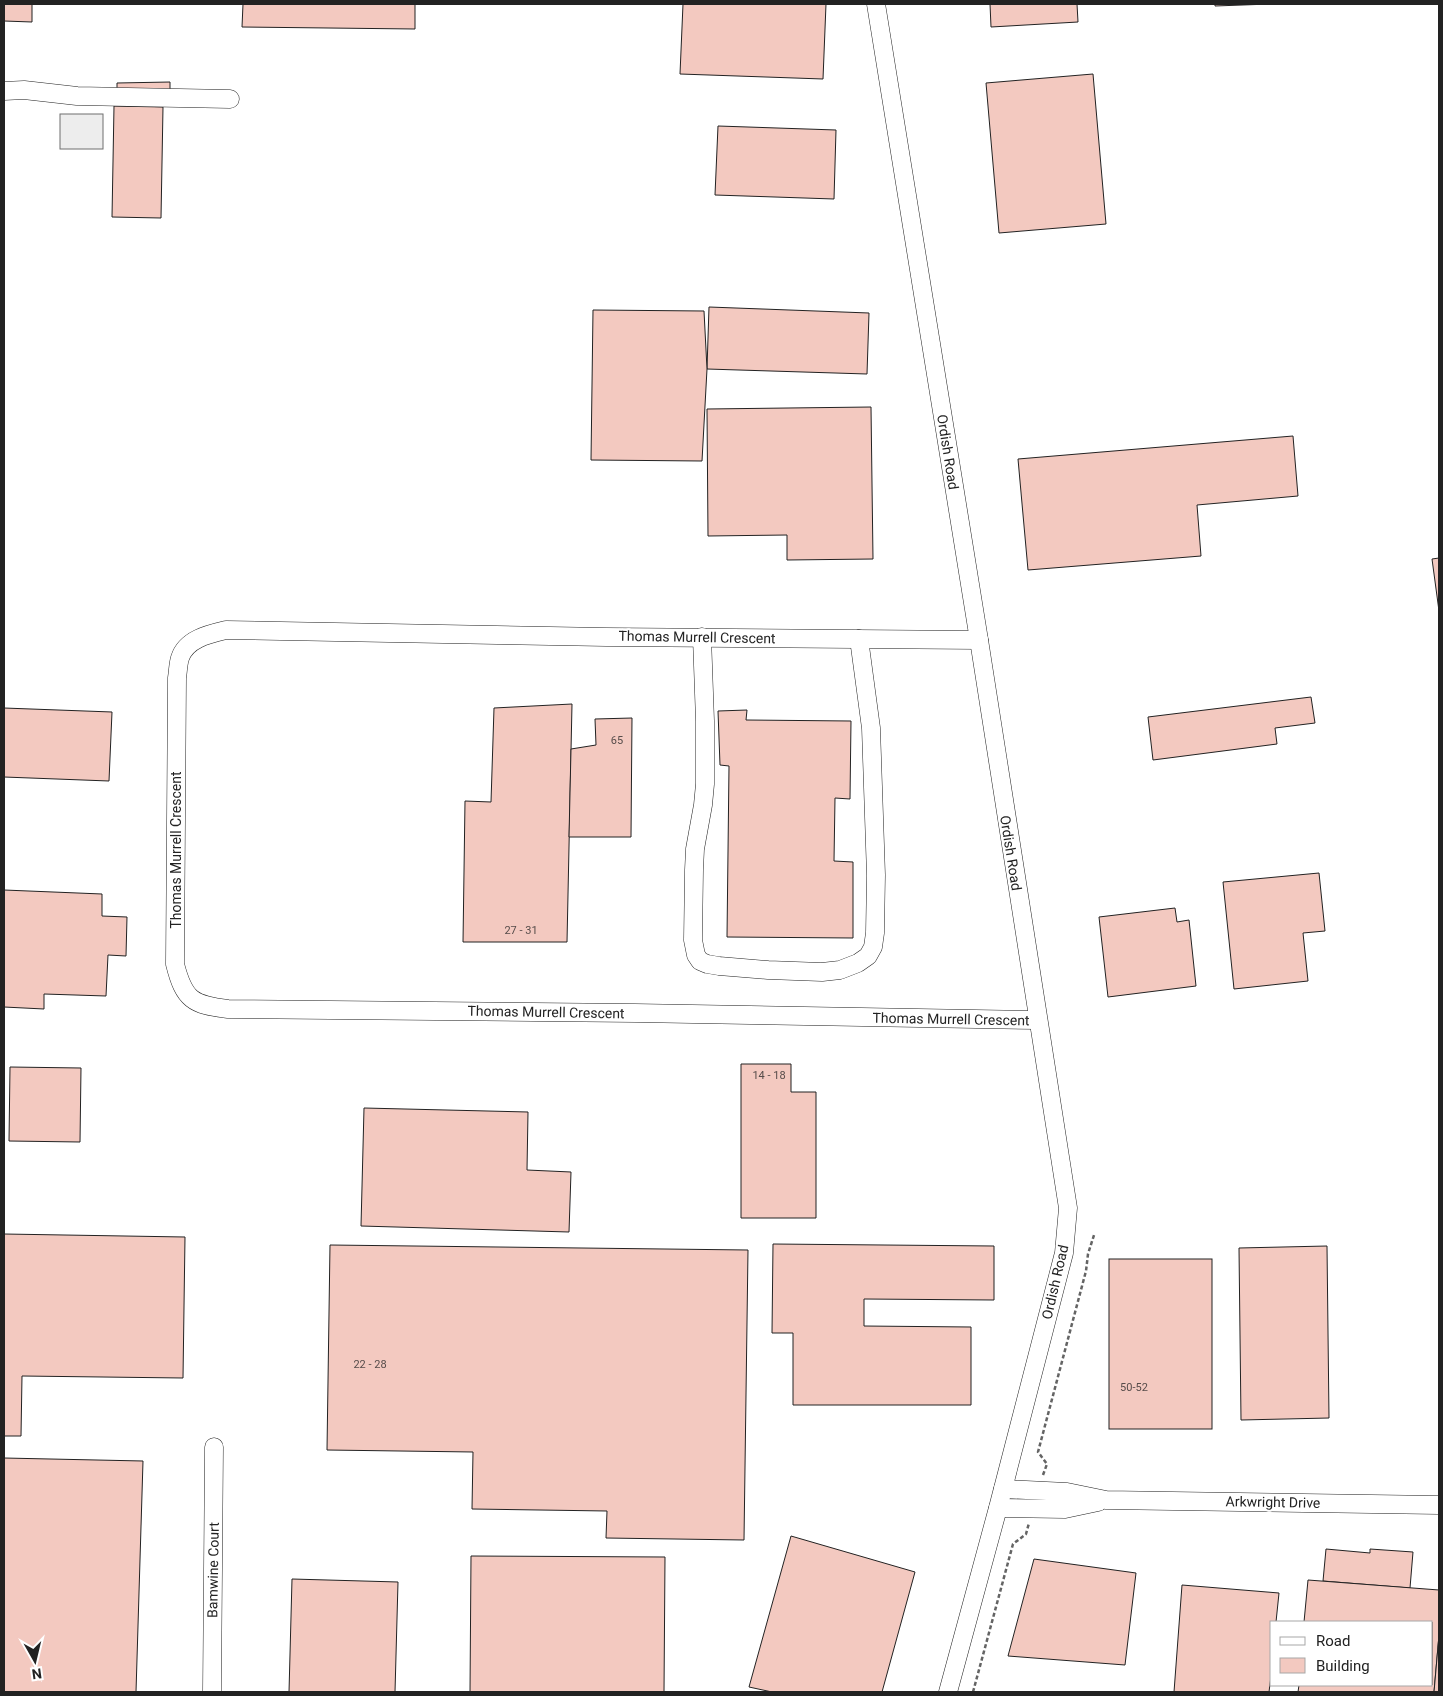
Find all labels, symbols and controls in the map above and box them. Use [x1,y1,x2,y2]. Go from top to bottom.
street label: Ordish Road [934,413,962,491]
street label: Thomas Murrell Crescent [618,628,776,646]
house number: 65 [611,734,623,747]
street label: Thomas Murrell Crescent [168,771,184,929]
street label: Ordish Road [997,814,1025,892]
house number: 27 - 31 [504,924,538,937]
street label: Thomas Murrell Crescent [467,1003,625,1021]
street label: Thomas Murrell Crescent [872,1010,1030,1028]
house number: 14 - 18 [752,1069,786,1082]
street label: Ordish Road [1039,1243,1071,1321]
house number: 22 - 28 [353,1358,387,1371]
house number: 50-52 [1120,1381,1148,1394]
street label: Arkwright Drive [1226,1493,1320,1511]
street label: Bamwine Court [204,1522,222,1618]
legend [1270,1621,1433,1686]
text: Road [1316,1632,1350,1650]
north arrow [10,1636,60,1686]
text: Building [1316,1657,1370,1675]
text: N [31,1665,43,1682]

